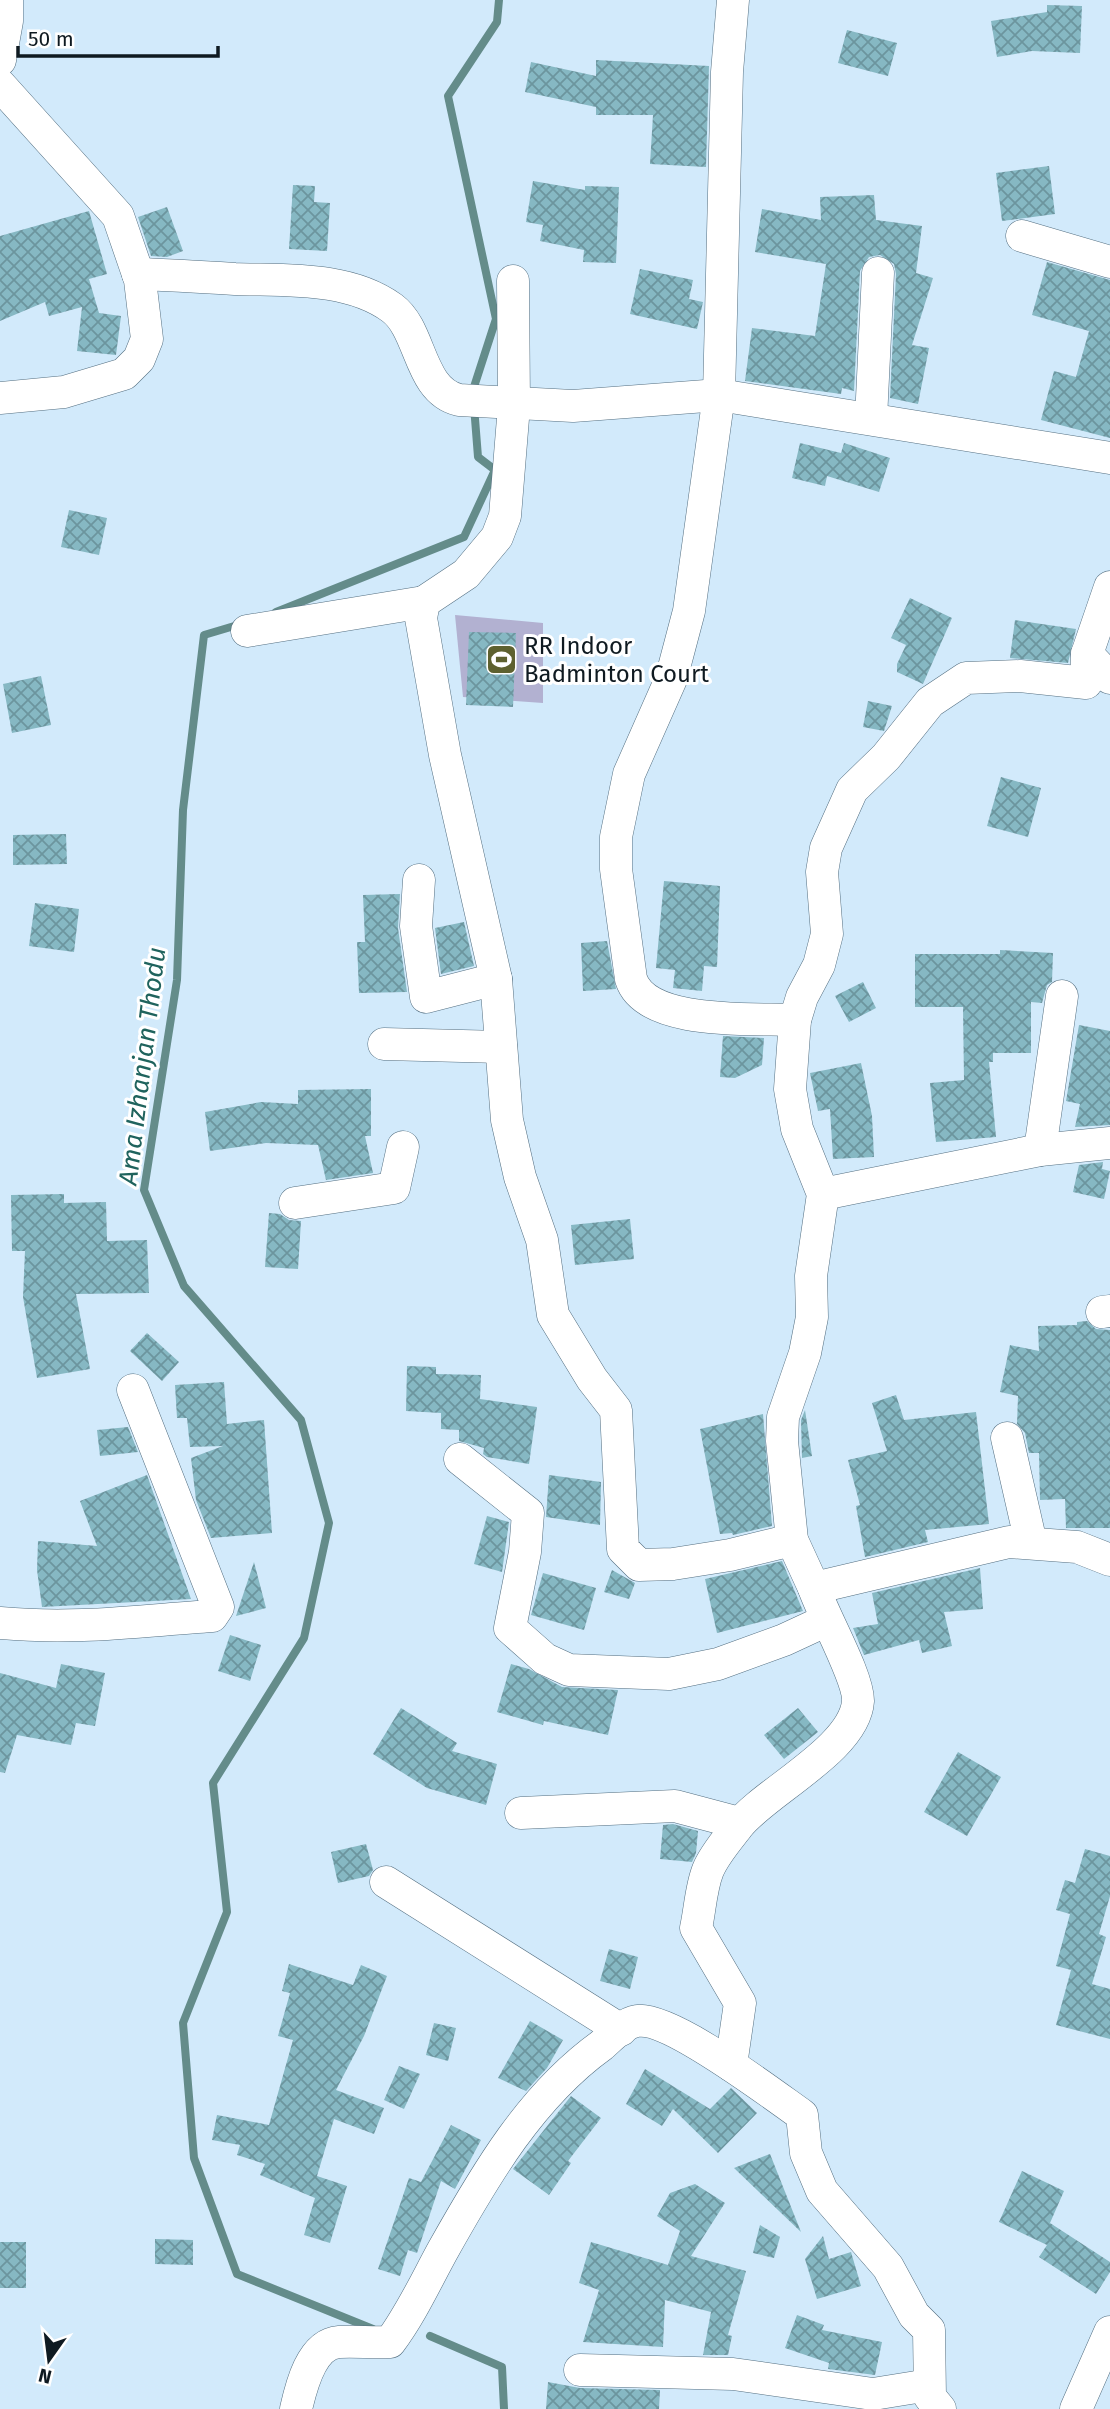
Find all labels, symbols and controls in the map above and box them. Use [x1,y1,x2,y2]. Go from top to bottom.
scale bar [18,14,217,58]
text: 50 m [28,26,74,52]
place label: RR Indoor Badminton Court [524,632,709,688]
sports icon: RR Indoor Badminton Court [484,643,518,677]
water label: Ama Izhanjan Thodu [112,945,172,1188]
north arrow [14,2325,84,2395]
text: N [36,2363,54,2389]

